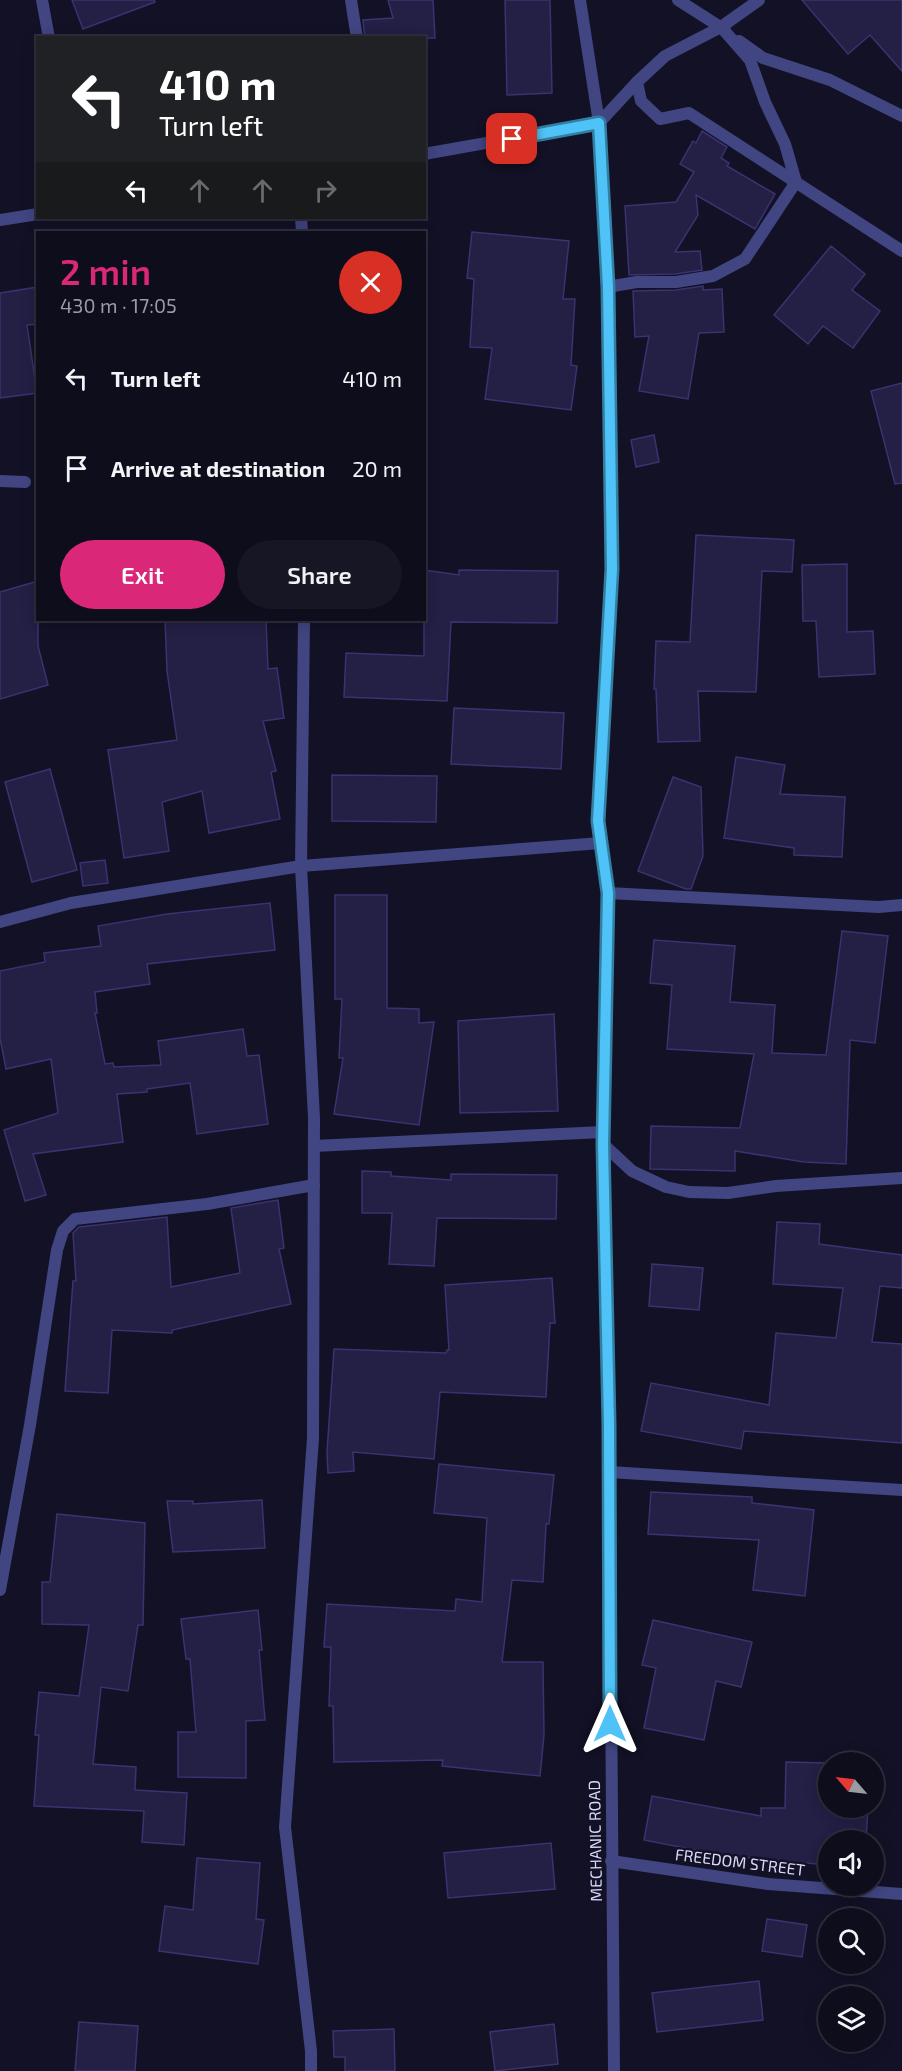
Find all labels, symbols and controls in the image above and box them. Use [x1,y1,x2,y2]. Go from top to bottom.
text: 410 m [159,58,276,108]
icon: left [60,60,138,138]
text: Turn left [159,109,263,141]
pin [486,113,537,164]
icon: arrive [495,122,528,155]
icon: left [120,174,153,207]
icon: ahead [183,174,216,207]
icon: ahead [246,174,279,207]
icon: right [309,174,342,207]
text: 2 min [60,249,151,292]
button: close [339,251,402,314]
text: 430 m · 17:05 [60,293,177,317]
icon: left [60,362,93,395]
text: Turn left [111,365,200,391]
text: 410 m [342,365,402,391]
icon: arrive [60,452,93,485]
text: Arrive at destination [111,455,325,481]
text: 20 m [352,455,402,481]
button: Exit [60,540,225,609]
button: Share [237,540,402,609]
position arrow [578,1692,642,1756]
north arrow [818,1752,884,1818]
map controls [818,1752,884,2052]
street label: MECHANIC ROAD [584,1780,605,1902]
button: sound [818,1830,884,1896]
street label: FREEDOM STREET [674,1844,806,1879]
button: search [818,1908,884,1974]
button: layers [818,1986,884,2052]

